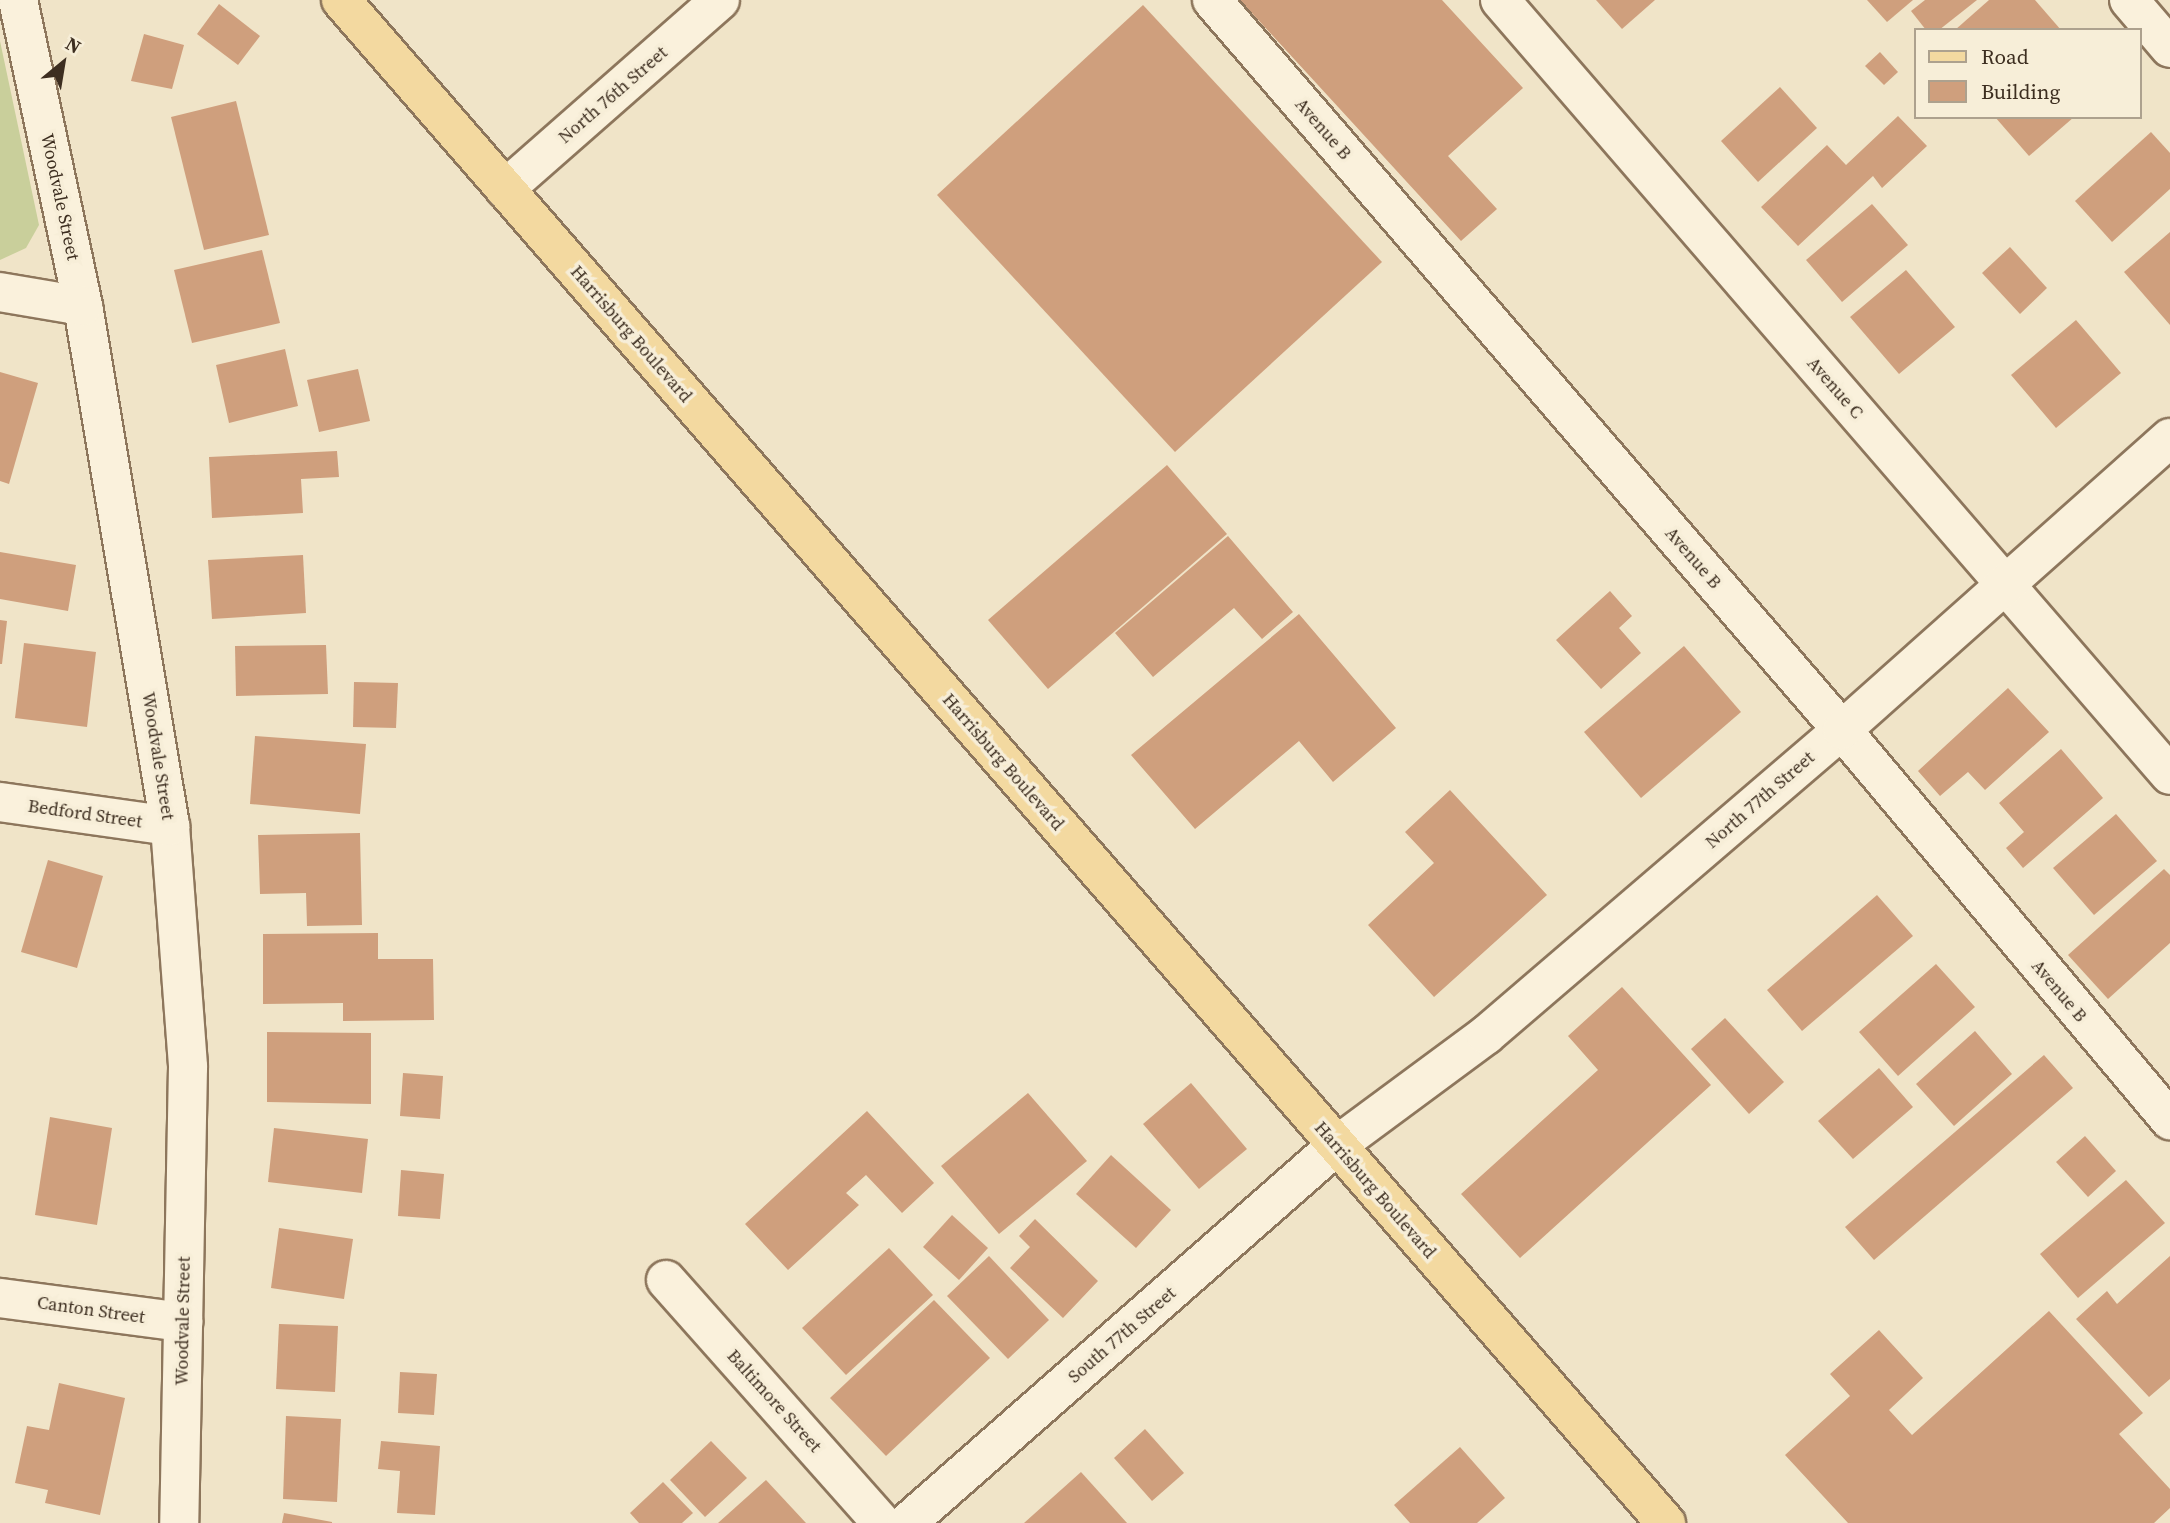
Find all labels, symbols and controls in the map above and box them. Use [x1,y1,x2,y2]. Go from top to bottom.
north arrow [28,28,98,98]
legend [1914,28,2142,119]
text: N [61,30,86,60]
street label: North 76th Street [554,42,672,148]
text: Road [1981,42,2029,71]
text: Building [1981,77,2060,106]
street label: Avenue B [1290,94,1356,164]
street label: Woodvale Street [36,132,84,262]
street label: Harrisburg Boulevard [566,261,696,407]
street label: Avenue C [1802,353,1868,423]
street label: Avenue B [1660,523,1726,593]
street label: Harrisburg Boulevard [938,689,1068,835]
street label: Woodvale Street [137,691,179,821]
street label: North 77th Street [1701,747,1819,853]
street label: Bedford Street [27,795,143,833]
street label: Avenue B [2027,955,2091,1027]
street label: Harrisburg Boulevard [1310,1117,1440,1263]
street label: Woodvale Street [171,1256,195,1386]
street label: South 77th Street [1064,1282,1180,1388]
street label: Canton Street [36,1292,146,1328]
street label: Baltimore Street [722,1345,826,1457]

